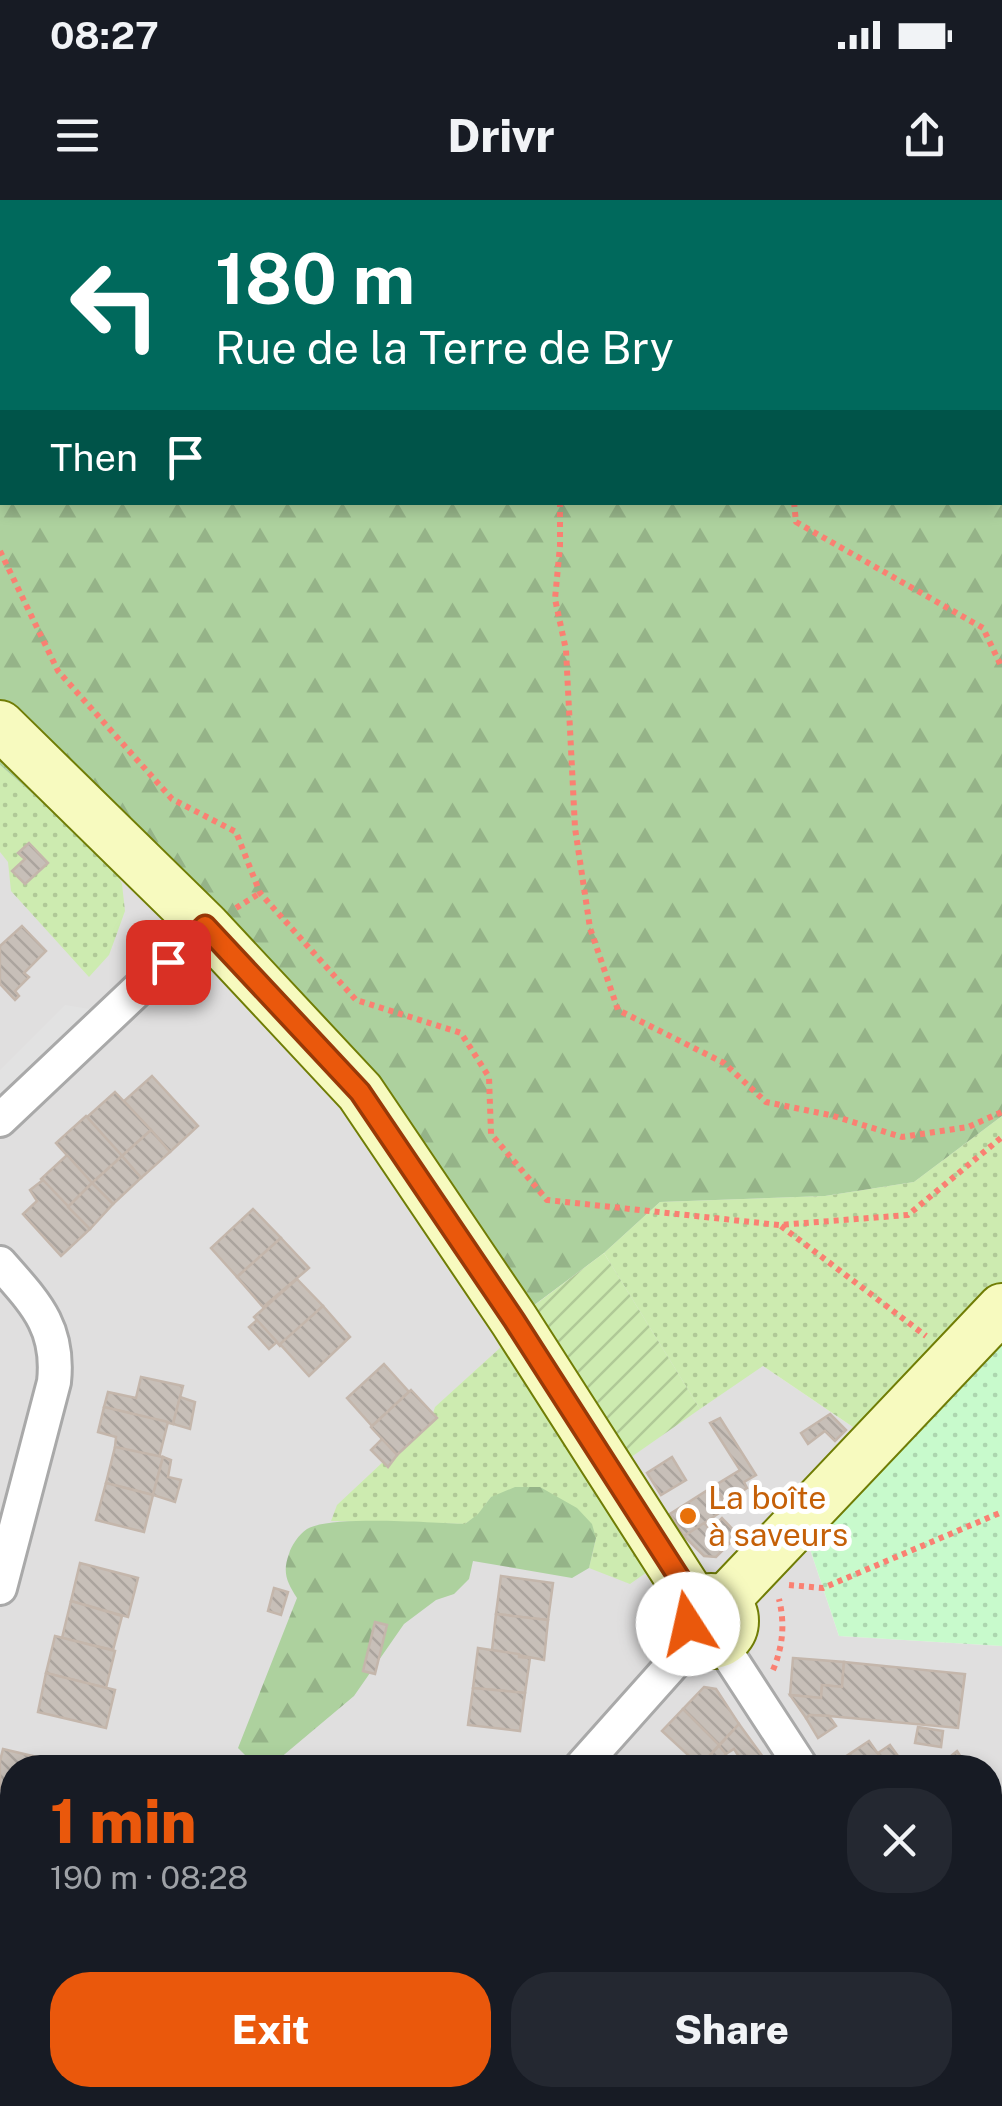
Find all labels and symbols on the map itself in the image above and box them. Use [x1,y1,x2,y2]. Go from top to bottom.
pin [126,920,211,1005]
place label: La boîte à saveurs [708,1479,848,1553]
marker: La boîte à saveurs [677,1505,699,1527]
position arrow [636,1572,740,1676]

